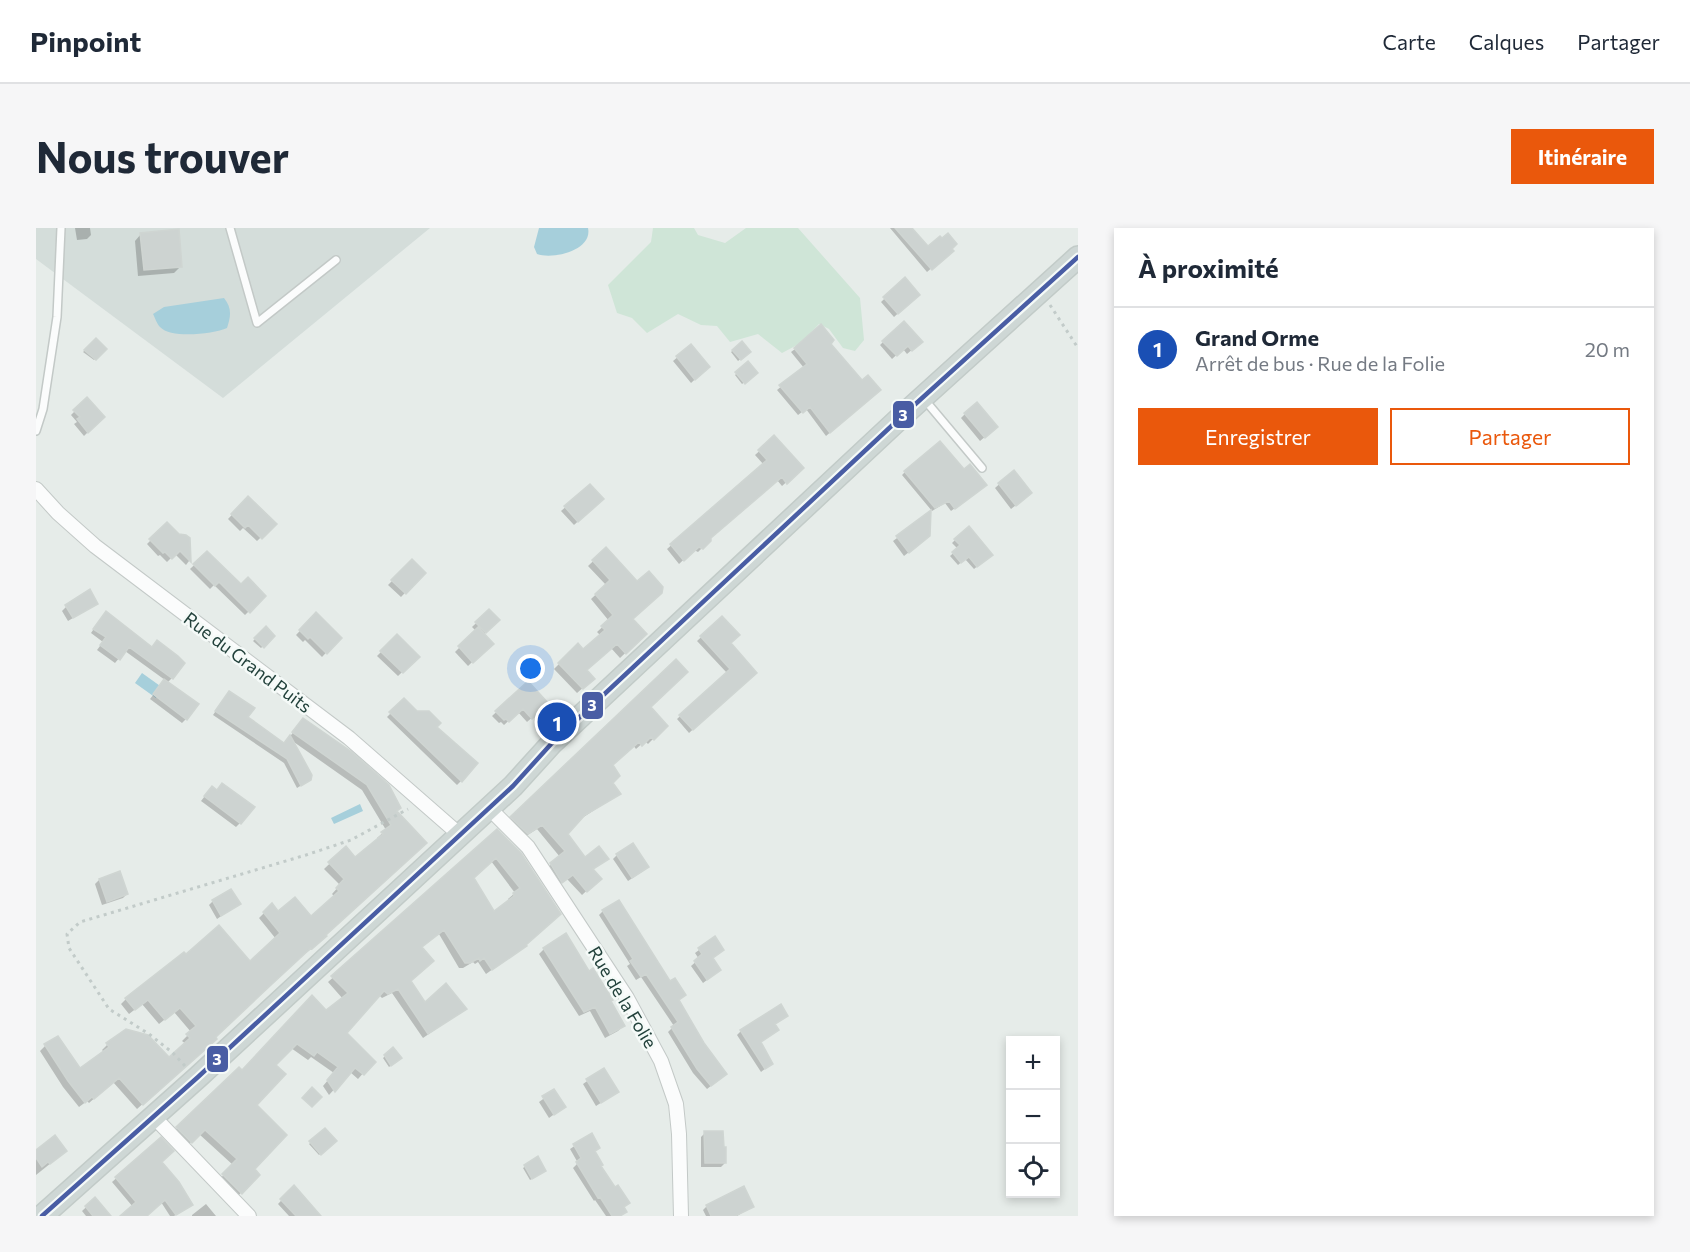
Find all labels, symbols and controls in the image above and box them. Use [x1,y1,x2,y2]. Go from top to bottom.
text: Pinpoint [30,24,141,58]
text: Carte [1383,29,1436,54]
text: Calques [1469,29,1544,54]
text: Partager [1577,29,1660,54]
button: Itinéraire [1511,129,1654,184]
text: Nous trouver [36,130,289,182]
text: À proximité [1138,252,1279,283]
text: Grand Orme [1195,324,1319,351]
text: 1 [1153,337,1162,361]
text: 20 m [1585,337,1630,361]
text: Arrêt de bus · Rue de la Folie [1195,351,1445,375]
line badge: 3 [892,400,915,429]
text: 3 [898,405,908,424]
button: Enregistrer [1138,408,1378,465]
button: Partager [1390,408,1630,465]
street label: Rue du Grand Puits [180,607,316,717]
your location [516,654,545,683]
line badge: 3 [581,691,604,720]
text: 3 [587,695,597,714]
pin: 1 [538,700,576,744]
street label: Rue de la Folie [584,942,662,1052]
map controls [1006,1036,1060,1198]
button: + [1006,1036,1060,1090]
line badge: 3 [206,1045,229,1073]
text: 3 [212,1049,222,1068]
button: − [1006,1090,1060,1144]
button: locate [1006,1144,1060,1198]

